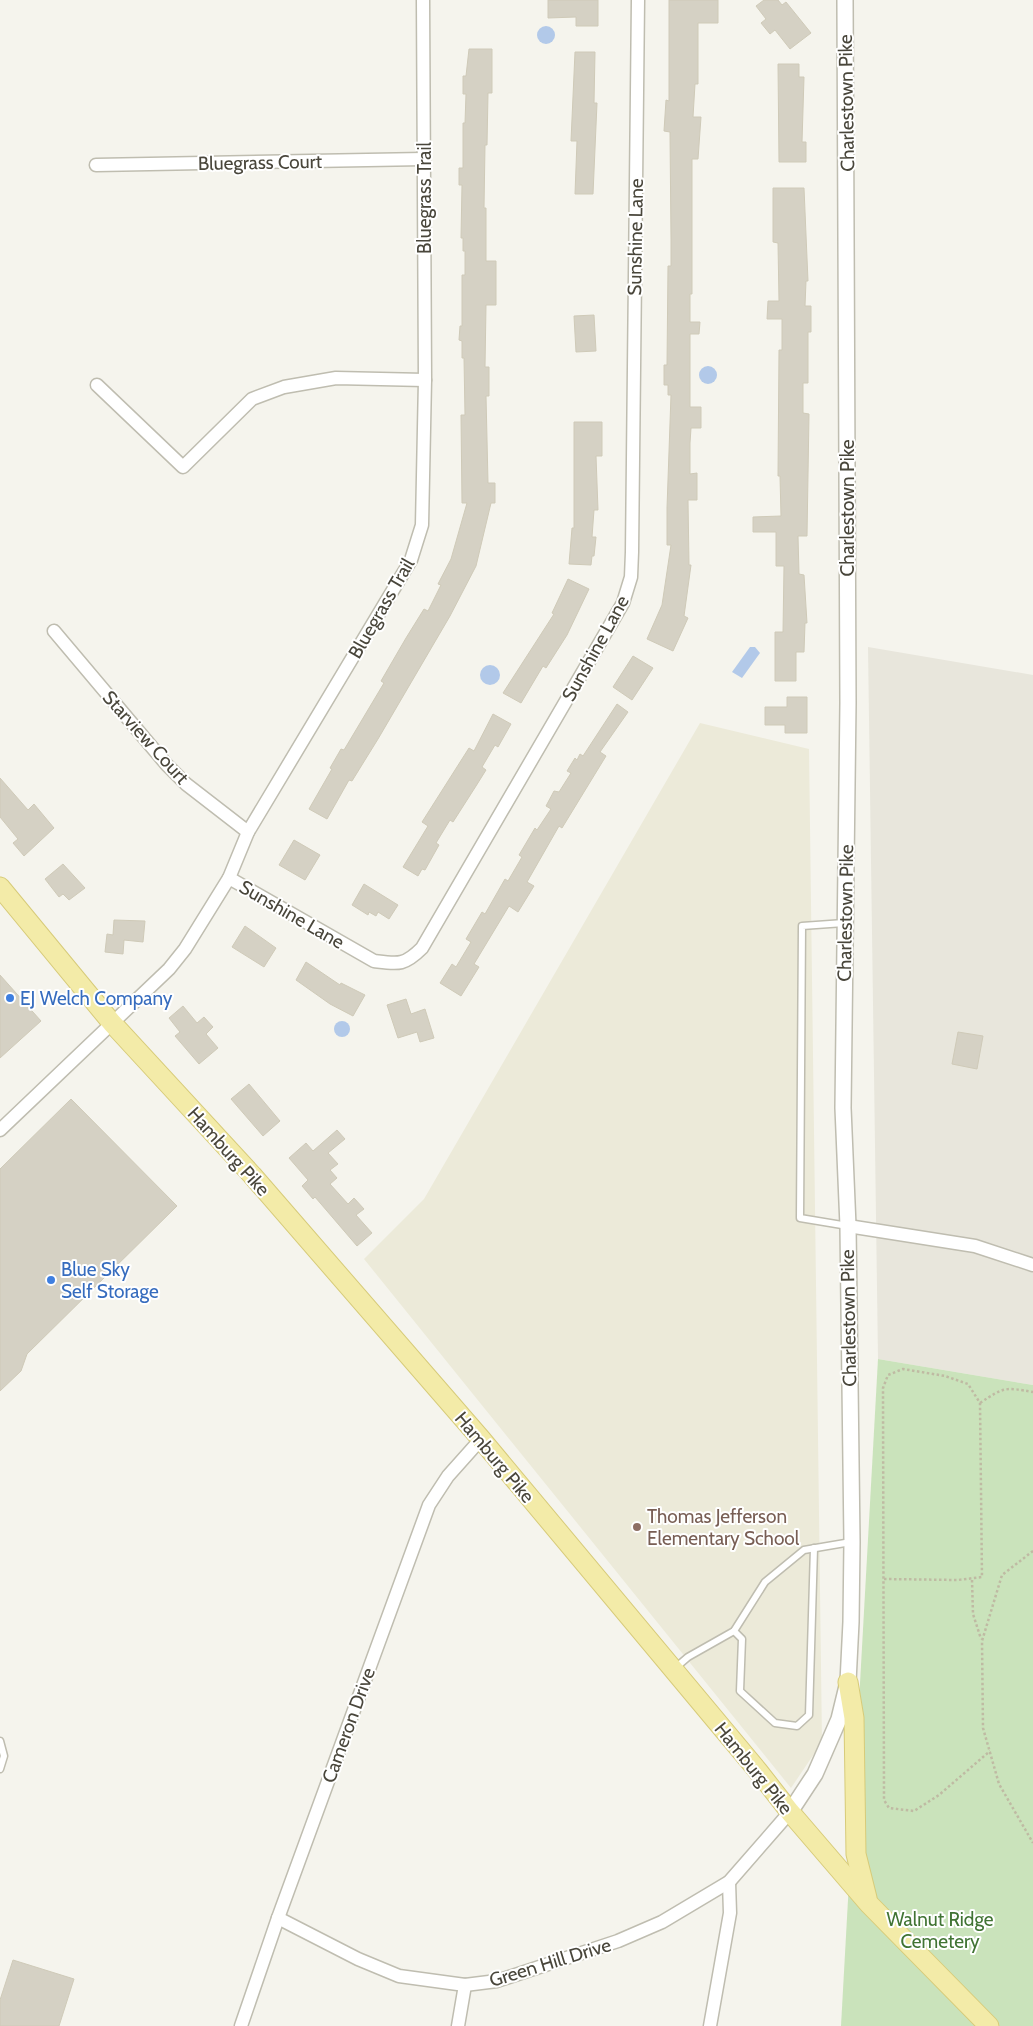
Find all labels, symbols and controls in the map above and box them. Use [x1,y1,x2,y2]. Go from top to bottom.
street label: Charlestown Pike [834,34,859,172]
street label: Bluegrass Trail [413,142,436,254]
street label: Bluegrass Court [198,150,323,175]
street label: Sunshine Lane [623,178,648,296]
street label: Charlestown Pike [836,439,859,577]
street label: Bluegrass Trail [344,554,420,662]
street label: Sunshine Lane [557,591,634,705]
street label: Starview Court [98,686,194,789]
street label: Charlestown Pike [833,844,858,982]
street label: Sunshine Lane [235,875,349,954]
place label: EJ Welch Company [20,987,173,1010]
marker: EJ Welch Company [4,992,16,1004]
street label: Hamburg Pike [183,1102,275,1201]
street label: Charlestown Pike [836,1249,861,1387]
place label: Blue Sky Self Storage [61,1258,159,1303]
marker: Blue Sky Self Storage [45,1274,57,1286]
street label: Hamburg Pike [450,1407,540,1508]
place label: Thomas Jefferson Elementary School [647,1505,800,1550]
marker: Thomas Jefferson Elementary School [631,1521,643,1533]
street label: Cameron Drive [317,1664,380,1786]
street label: Hamburg Pike [710,1718,798,1819]
park label: Walnut Ridge Cemetery [886,1908,994,1953]
street label: Green Hill Drive [487,1933,614,1992]

